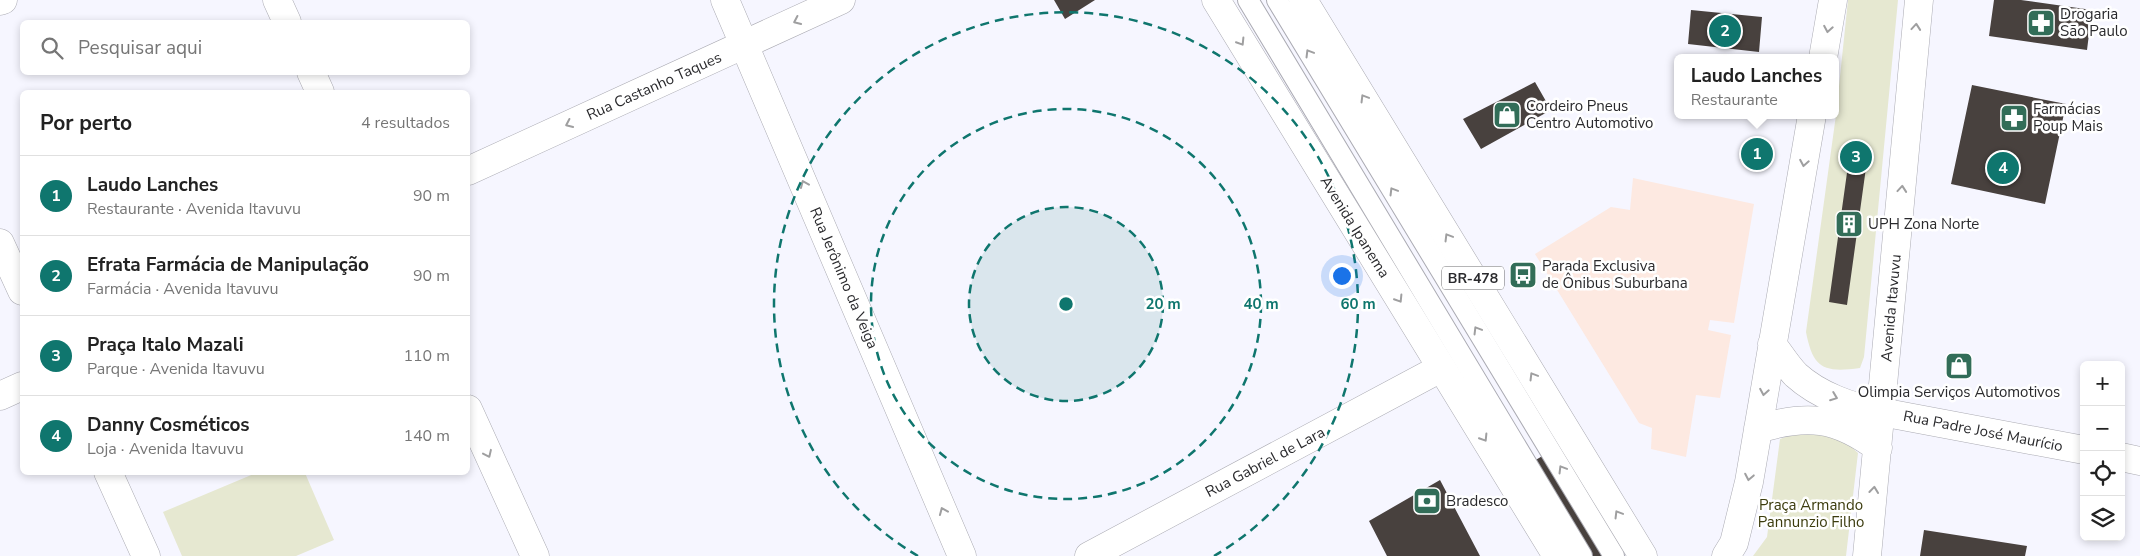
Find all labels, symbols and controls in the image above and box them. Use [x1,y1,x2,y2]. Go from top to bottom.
place label: Drogaria São Paulo [2060,4,2128,41]
pharmacy icon: Drogaria São Paulo [2026,8,2056,38]
pin: 2 [1709,12,1741,50]
one-way arrow [793,14,802,25]
search box [20,20,470,75]
one-way arrow [1911,23,1922,31]
one-way arrow [1823,24,1833,33]
icon: search [38,34,66,62]
text: Pesquisar aqui [78,35,202,61]
one-way arrow [1235,36,1245,45]
street label: Rua Castanho Taques [583,47,725,125]
one-way arrow [1305,49,1315,58]
popup [1674,54,1839,119]
text: Laudo Lanches [1691,63,1822,89]
text: Restaurante [1691,89,1778,111]
one-way arrow [1360,95,1370,104]
place label: Cordeiro Pneus Centro Automotivo [1526,96,1653,133]
place label: Farmácias Poup Mais [2033,99,2103,136]
shop icon: Cordeiro Pneus Centro Automotivo [1492,100,1522,130]
pharmacy icon: Farmácias Poup Mais [1999,103,2029,133]
text: Por perto [40,109,132,137]
text: 4 resultados [361,112,450,134]
one-way arrow [565,118,574,129]
pin: 1 [1741,135,1773,173]
pin: 3 [1840,138,1872,176]
pin: 4 [1987,149,2019,187]
one-way arrow [1799,159,1809,168]
text: Laudo Lanches [87,172,218,198]
street label: Avenida Ipanema [1316,172,1394,282]
one-way arrow [800,180,810,189]
text: 1 [51,185,61,207]
text: 90 m [413,185,450,207]
one-way arrow [1896,185,1907,193]
one-way arrow [1390,188,1400,197]
text: Restaurante · Avenida Itavuvu [87,198,301,220]
street label: Rua Jerônimo da Veiga [805,204,883,352]
building icon: UPH Zona Norte [1834,209,1864,239]
place label: UPH Zona Norte [1868,214,1979,234]
one-way arrow [1445,234,1455,243]
text: Efrata Farmácia de Manipulação [87,252,369,278]
street label: Avenida Itavuvu [1876,253,1906,363]
place label: Parada Exclusiva de Ônibus Suburbana [1542,256,1688,293]
bus stop icon: Parada Exclusiva de Ônibus Suburbana [1508,260,1538,290]
your location [1329,263,1355,289]
text: 2 [51,265,61,287]
text: 90 m [413,265,450,287]
road number: BR-478 [1442,266,1504,290]
text: Farmácia · Avenida Itavuvu [87,278,278,300]
text: 20 m [1145,294,1181,314]
text: 40 m [1243,294,1279,314]
text: 60 m [1340,294,1376,314]
one-way arrow [1393,294,1403,303]
centre of rings [1057,295,1075,313]
one-way arrow [1474,327,1484,336]
text: Praça Italo Mazali [87,332,244,358]
text: 3 [51,345,61,367]
text: 110 m [403,345,450,367]
shop icon: Olimpia Serviços Automotivos [1944,351,1974,381]
text: Parque · Avenida Itavuvu [87,358,265,380]
map controls [2080,361,2125,541]
button: + [2080,361,2125,406]
one-way arrow [1530,372,1539,381]
place label: Olimpia Serviços Automotivos [1858,382,2060,402]
one-way arrow [1760,388,1770,397]
one-way arrow [1830,391,1838,401]
street label: Rua Padre José Maurício [1901,406,2065,456]
button: − [2080,406,2125,451]
text: Danny Cosméticos [87,412,250,438]
street label: Rua Gabriel de Lara [1202,422,1328,502]
text: 4 [51,425,61,447]
text: 140 m [403,425,450,447]
one-way arrow [1478,432,1488,441]
text: Loja · Avenida Itavuvu [87,438,244,460]
one-way arrow [482,449,492,458]
button: locate [2080,451,2125,496]
one-way arrow [1558,466,1568,475]
one-way arrow [1745,472,1755,481]
bank icon: Bradesco [1412,486,1442,516]
one-way arrow [1868,486,1879,494]
place label: Bradesco [1446,491,1508,511]
park label: Praça Armando Pannunzio Filho [1758,495,1864,532]
button: layers [2080,496,2125,541]
one-way arrow [938,507,949,516]
one-way arrow [1614,511,1624,520]

